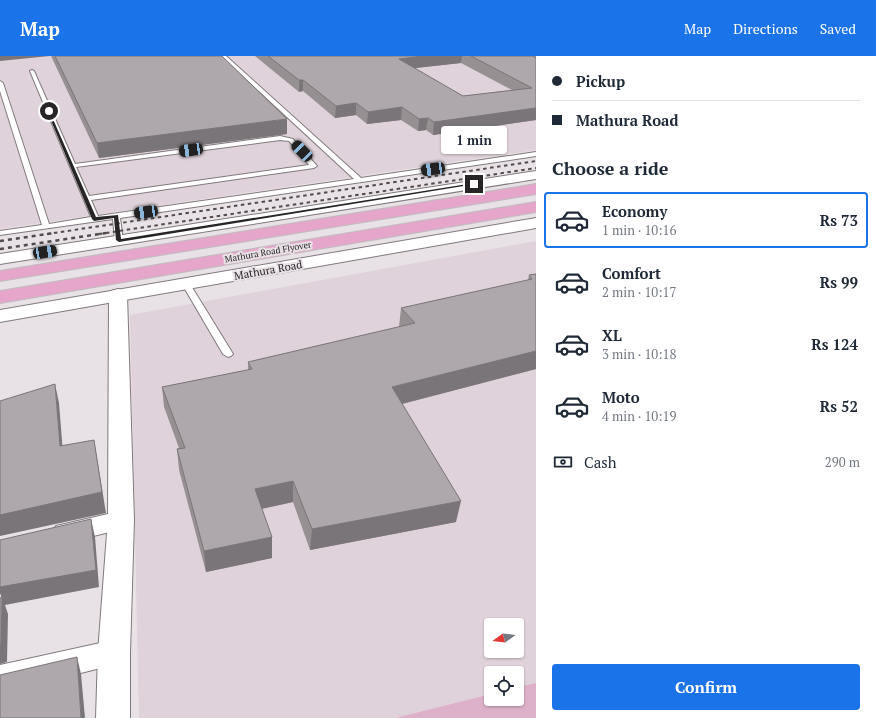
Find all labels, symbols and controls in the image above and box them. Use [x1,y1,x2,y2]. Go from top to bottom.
text: Map [20,16,60,41]
text: Map [684,19,711,38]
text: Directions [733,19,798,38]
text: Saved [820,19,856,38]
text: Pickup [576,71,625,91]
route start [40,102,58,120]
text: Mathura Road [576,110,678,130]
callout: 1 min [441,126,507,154]
text: 1 min [456,131,492,149]
car [289,138,315,164]
car [178,142,204,158]
text: Choose a ride [552,156,668,180]
car [420,161,446,177]
route end [465,175,483,193]
text: Economy [602,201,667,221]
icon: car [554,202,590,238]
car [133,204,159,220]
text: Rs 73 [820,210,858,230]
text: 1 min · 10:16 [602,221,676,239]
street label: Mathura Road Flyover [224,238,313,266]
car [32,244,58,260]
street label: Mathura Road [233,257,303,283]
text: Comfort [602,263,661,283]
icon: car [554,264,590,300]
text: Rs 99 [820,272,858,292]
text: 2 min · 10:17 [602,283,676,301]
text: XL [602,325,622,345]
icon: car [554,326,590,362]
text: Rs 124 [811,334,858,354]
text: 3 min · 10:18 [602,345,676,363]
text: Moto [602,387,640,407]
icon: car [554,388,590,424]
text: Rs 52 [820,396,858,416]
text: 4 min · 10:19 [602,407,676,425]
icon: cash [552,451,574,473]
text: Cash [584,452,617,472]
text: 290 m [825,453,860,471]
north arrow [484,618,524,658]
map controls [484,618,524,706]
button: Confirm [552,664,860,710]
button: locate [484,666,524,706]

